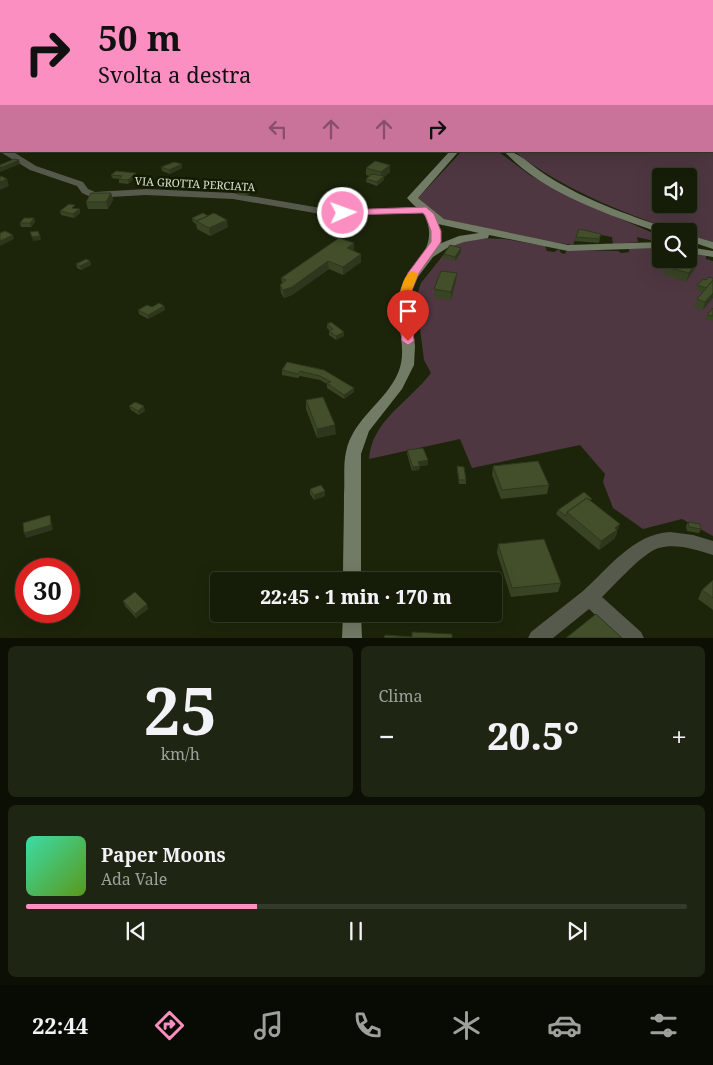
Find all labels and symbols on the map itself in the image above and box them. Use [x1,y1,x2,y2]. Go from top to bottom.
street label: VIA GROTTA PERCIATA [134,173,256,194]
position arrow [316,186,368,238]
pin [387,290,429,341]
speed limit sign: 30 [15,558,80,623]

